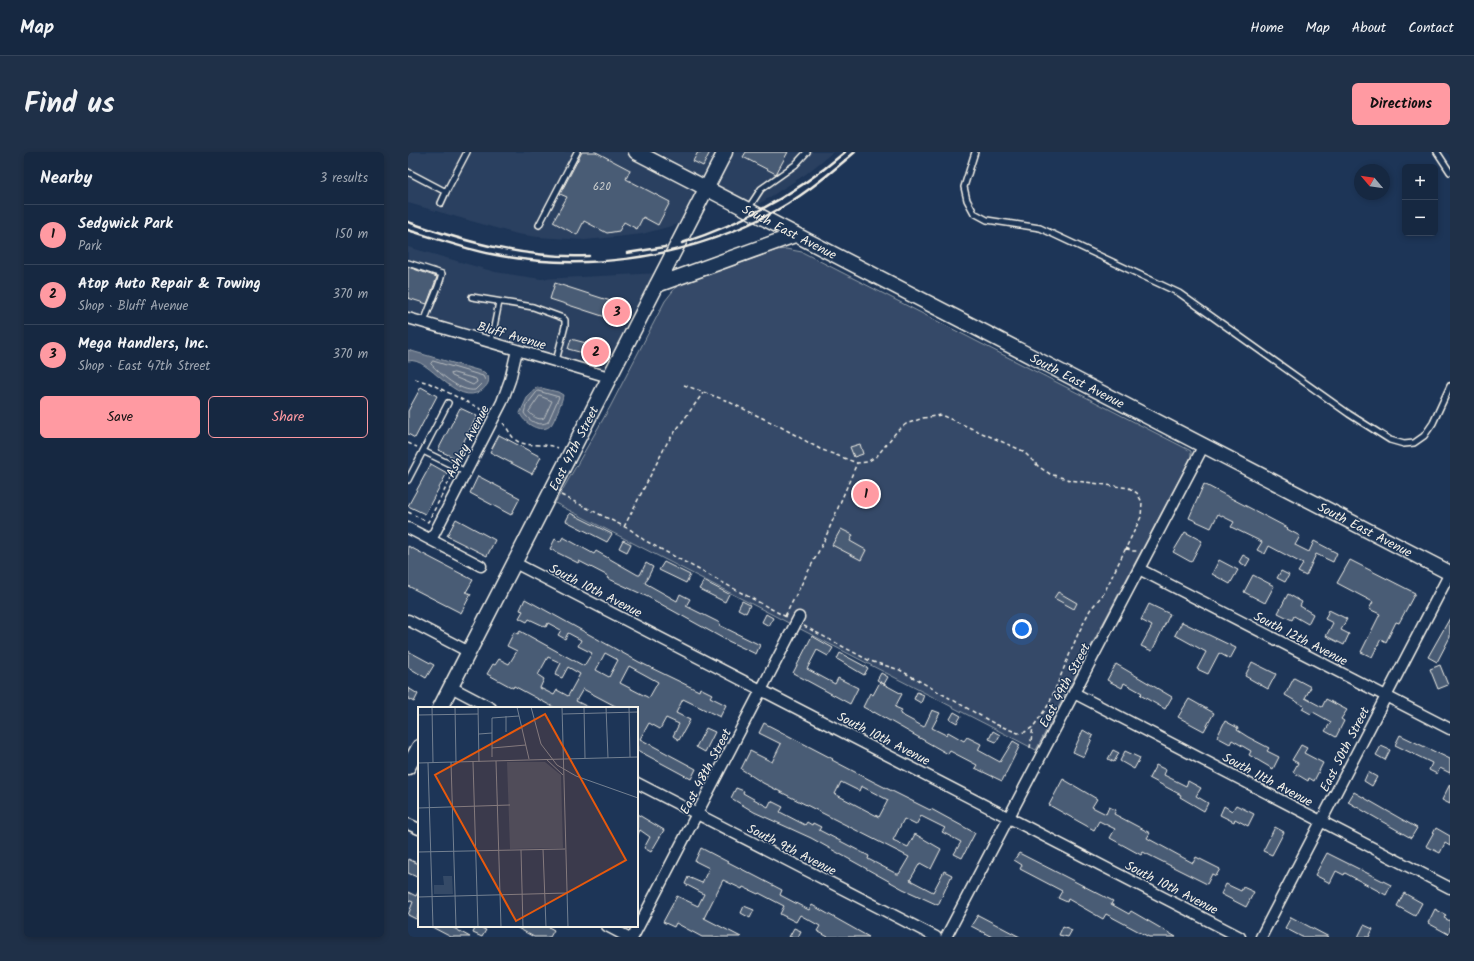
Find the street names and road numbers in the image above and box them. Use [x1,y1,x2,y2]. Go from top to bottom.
street label: South East Avenue [738,200,840,266]
street label: Bluff Avenue [475,317,549,356]
street label: South East Avenue [1026,348,1128,415]
street label: Ashley Avenue [441,402,496,482]
street label: East 47th Street [544,402,606,495]
street label: South East Avenue [1313,497,1416,564]
street label: South 10th Avenue [545,559,646,624]
street label: South 12th Avenue [1249,607,1351,672]
street label: East 49th Street [1034,639,1097,732]
street label: East 50th Street [1315,703,1376,796]
street label: South 10th Avenue [833,707,934,772]
street label: East 48th Street [675,724,738,818]
street label: South 11th Avenue [1218,748,1316,813]
street label: South 9th Avenue [743,819,840,882]
street label: South 10th Avenue [1121,856,1222,921]

